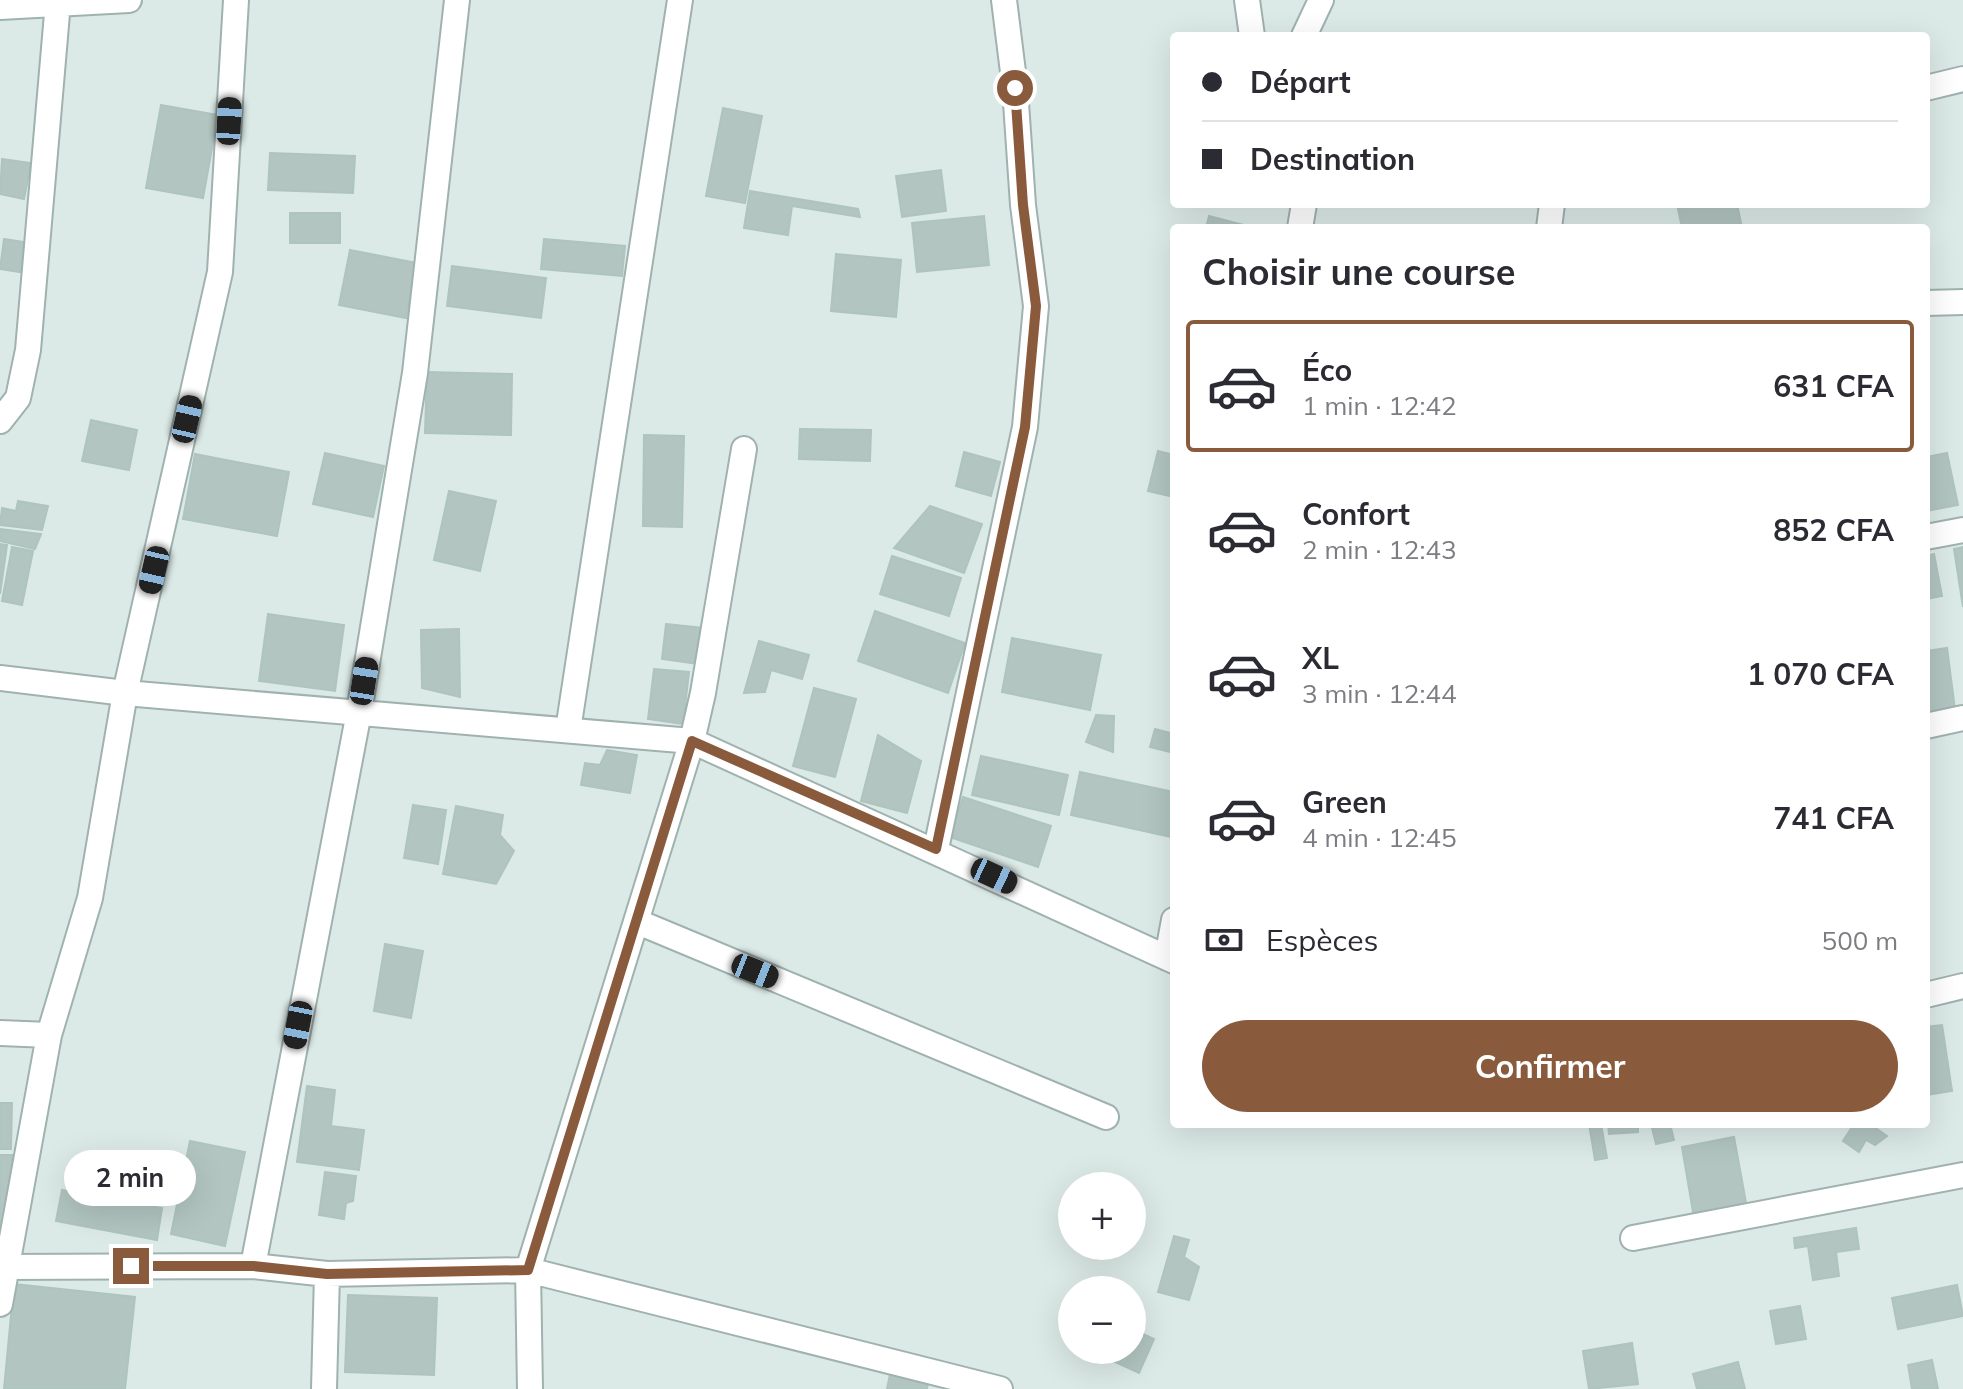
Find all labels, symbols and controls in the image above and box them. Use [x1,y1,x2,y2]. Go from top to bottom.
text: Départ [1250,63,1351,101]
route start [997,70,1033,106]
car [216,96,242,146]
text: Destination [1250,140,1415,178]
text: Choisir une course [1202,249,1516,294]
icon: car [1206,350,1278,422]
text: Éco [1302,351,1352,389]
text: 631 CFA [1773,367,1894,405]
text: 1 min · 12:42 [1302,389,1457,422]
car [170,393,204,445]
icon: car [1206,494,1278,566]
text: Confort [1302,495,1410,533]
text: 852 CFA [1773,511,1894,549]
text: 2 min · 12:43 [1302,533,1457,566]
car [137,544,171,596]
icon: car [1206,638,1278,710]
text: XL [1302,639,1339,677]
car [348,655,380,707]
text: 1 070 CFA [1747,655,1894,693]
text: 3 min · 12:44 [1302,677,1457,710]
icon: car [1206,782,1278,854]
text: Green [1302,783,1387,821]
text: 741 CFA [1773,799,1894,837]
text: 4 min · 12:45 [1302,821,1457,854]
car [967,855,1021,897]
icon: cash [1202,918,1246,962]
text: Espèces [1266,921,1378,959]
text: 500 m [1822,924,1898,957]
car [728,951,782,991]
car [282,999,314,1051]
button: Confirmer [1202,1020,1898,1112]
callout: 2 min [65,1150,197,1206]
text: 2 min [96,1161,164,1194]
map controls [1058,1172,1146,1364]
button: + [1058,1172,1146,1260]
route end [113,1248,149,1284]
button: − [1058,1276,1146,1364]

